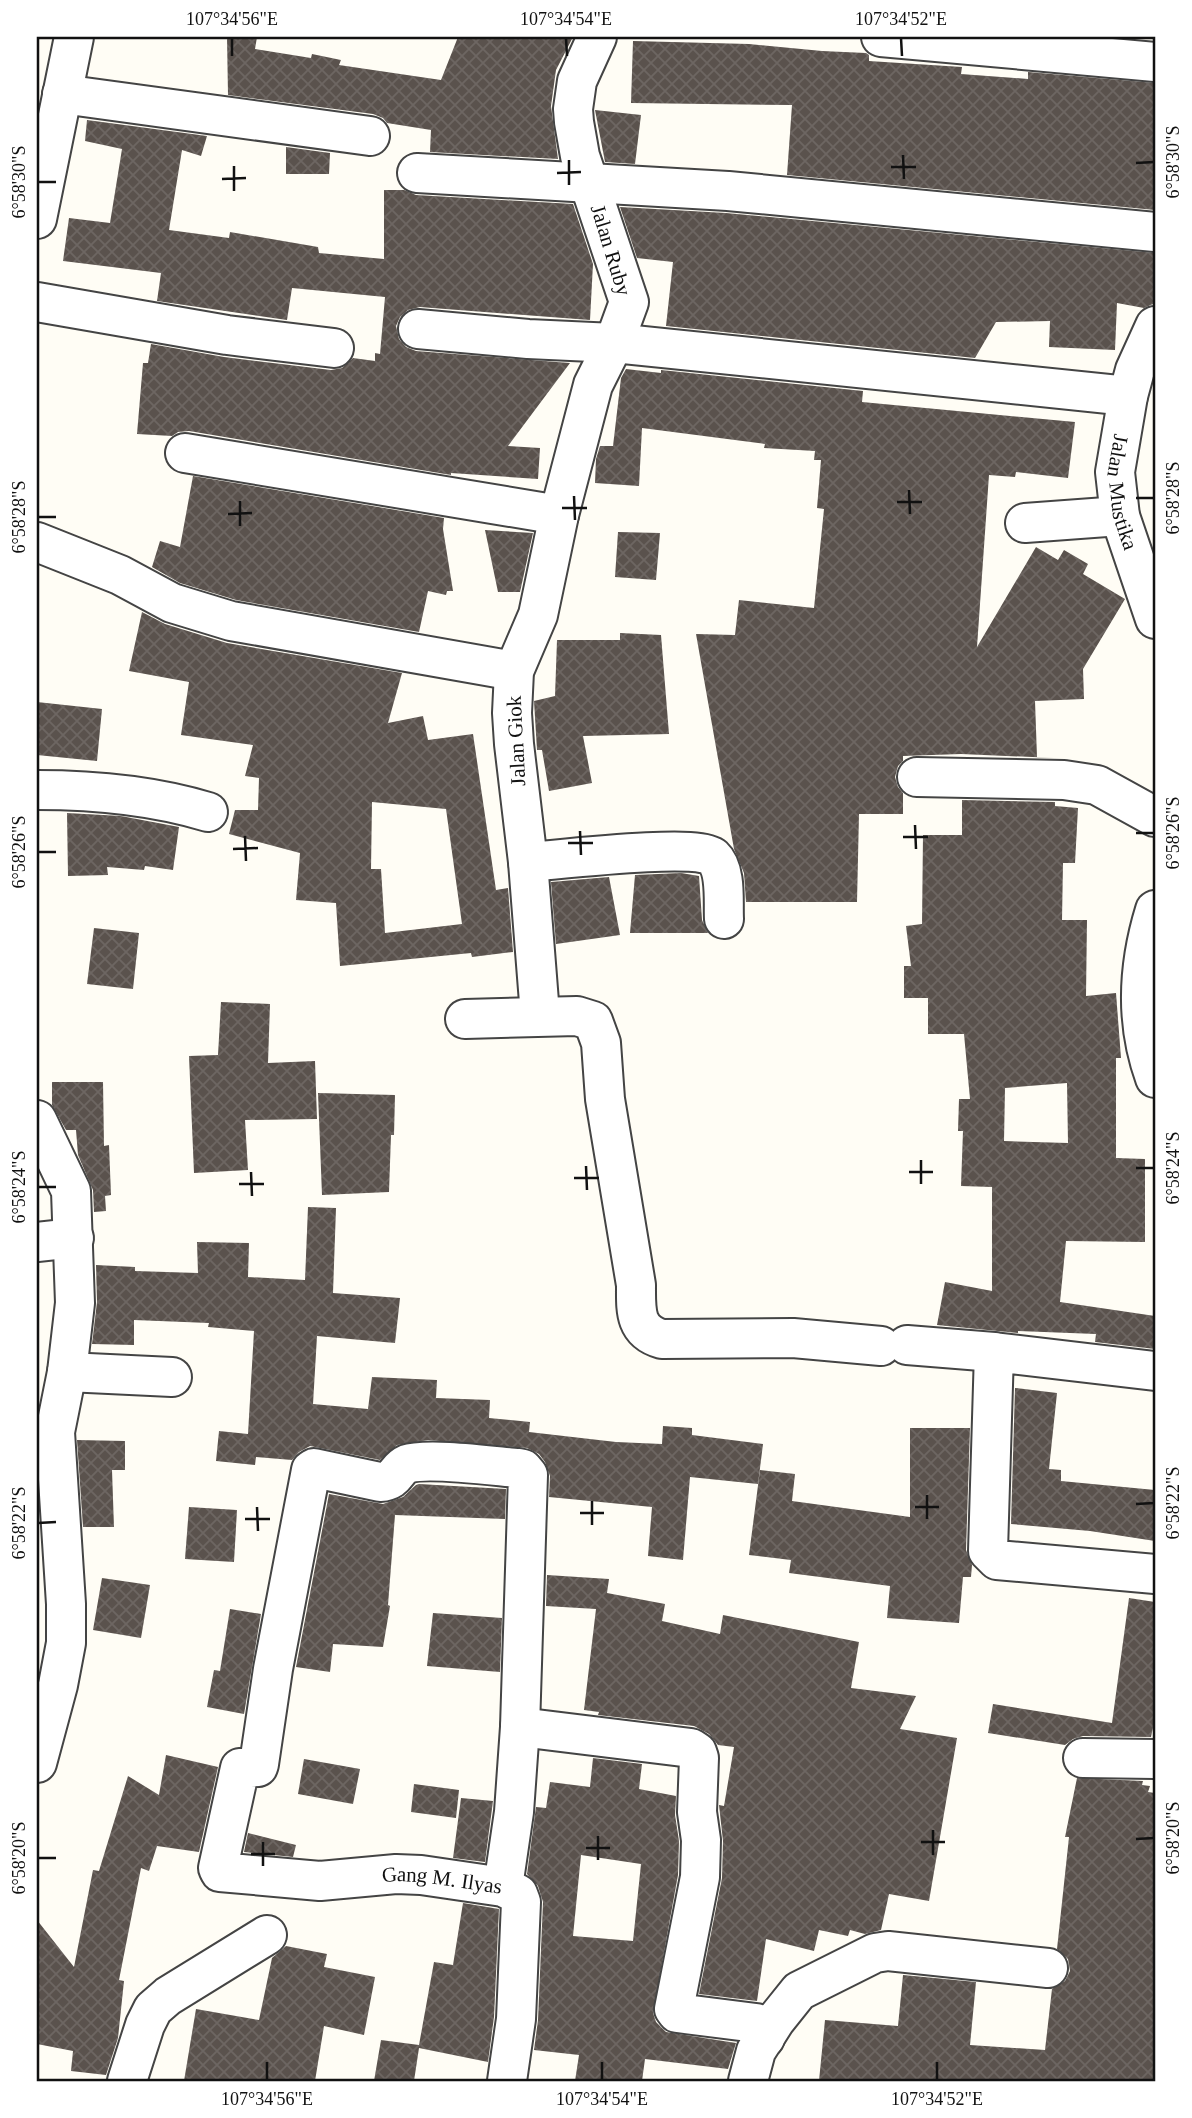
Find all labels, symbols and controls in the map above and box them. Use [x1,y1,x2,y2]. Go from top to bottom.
text: 107°34'56"E [186,9,278,29]
text: 107°34'54"E [520,9,612,29]
text: 107°34'52"E [855,9,947,29]
text: 6°58'30"S [1163,126,1183,198]
text: 6°58'30"S [9,146,29,218]
street label: Jalan Ruby [586,202,636,299]
street label: Jalan Mustika [1102,432,1143,554]
text: 6°58'28"S [1163,462,1183,534]
text: 6°58'28"S [9,481,29,553]
street label: Jalan Giok [502,695,530,787]
text: 6°58'26"S [1163,797,1183,869]
text: 6°58'26"S [9,816,29,888]
text: 6°58'24"S [1163,1132,1183,1204]
text: 6°58'24"S [9,1151,29,1223]
text: 6°58'22"S [1163,1467,1183,1539]
text: 6°58'22"S [9,1487,29,1559]
text: 6°58'20"S [1163,1802,1183,1874]
text: 6°58'20"S [9,1822,29,1894]
street label: Gang M. Ilyas [381,1862,504,1899]
text: 107°34'56"E [221,2089,313,2109]
text: 107°34'54"E [556,2089,648,2109]
text: 107°34'52"E [891,2089,983,2109]

